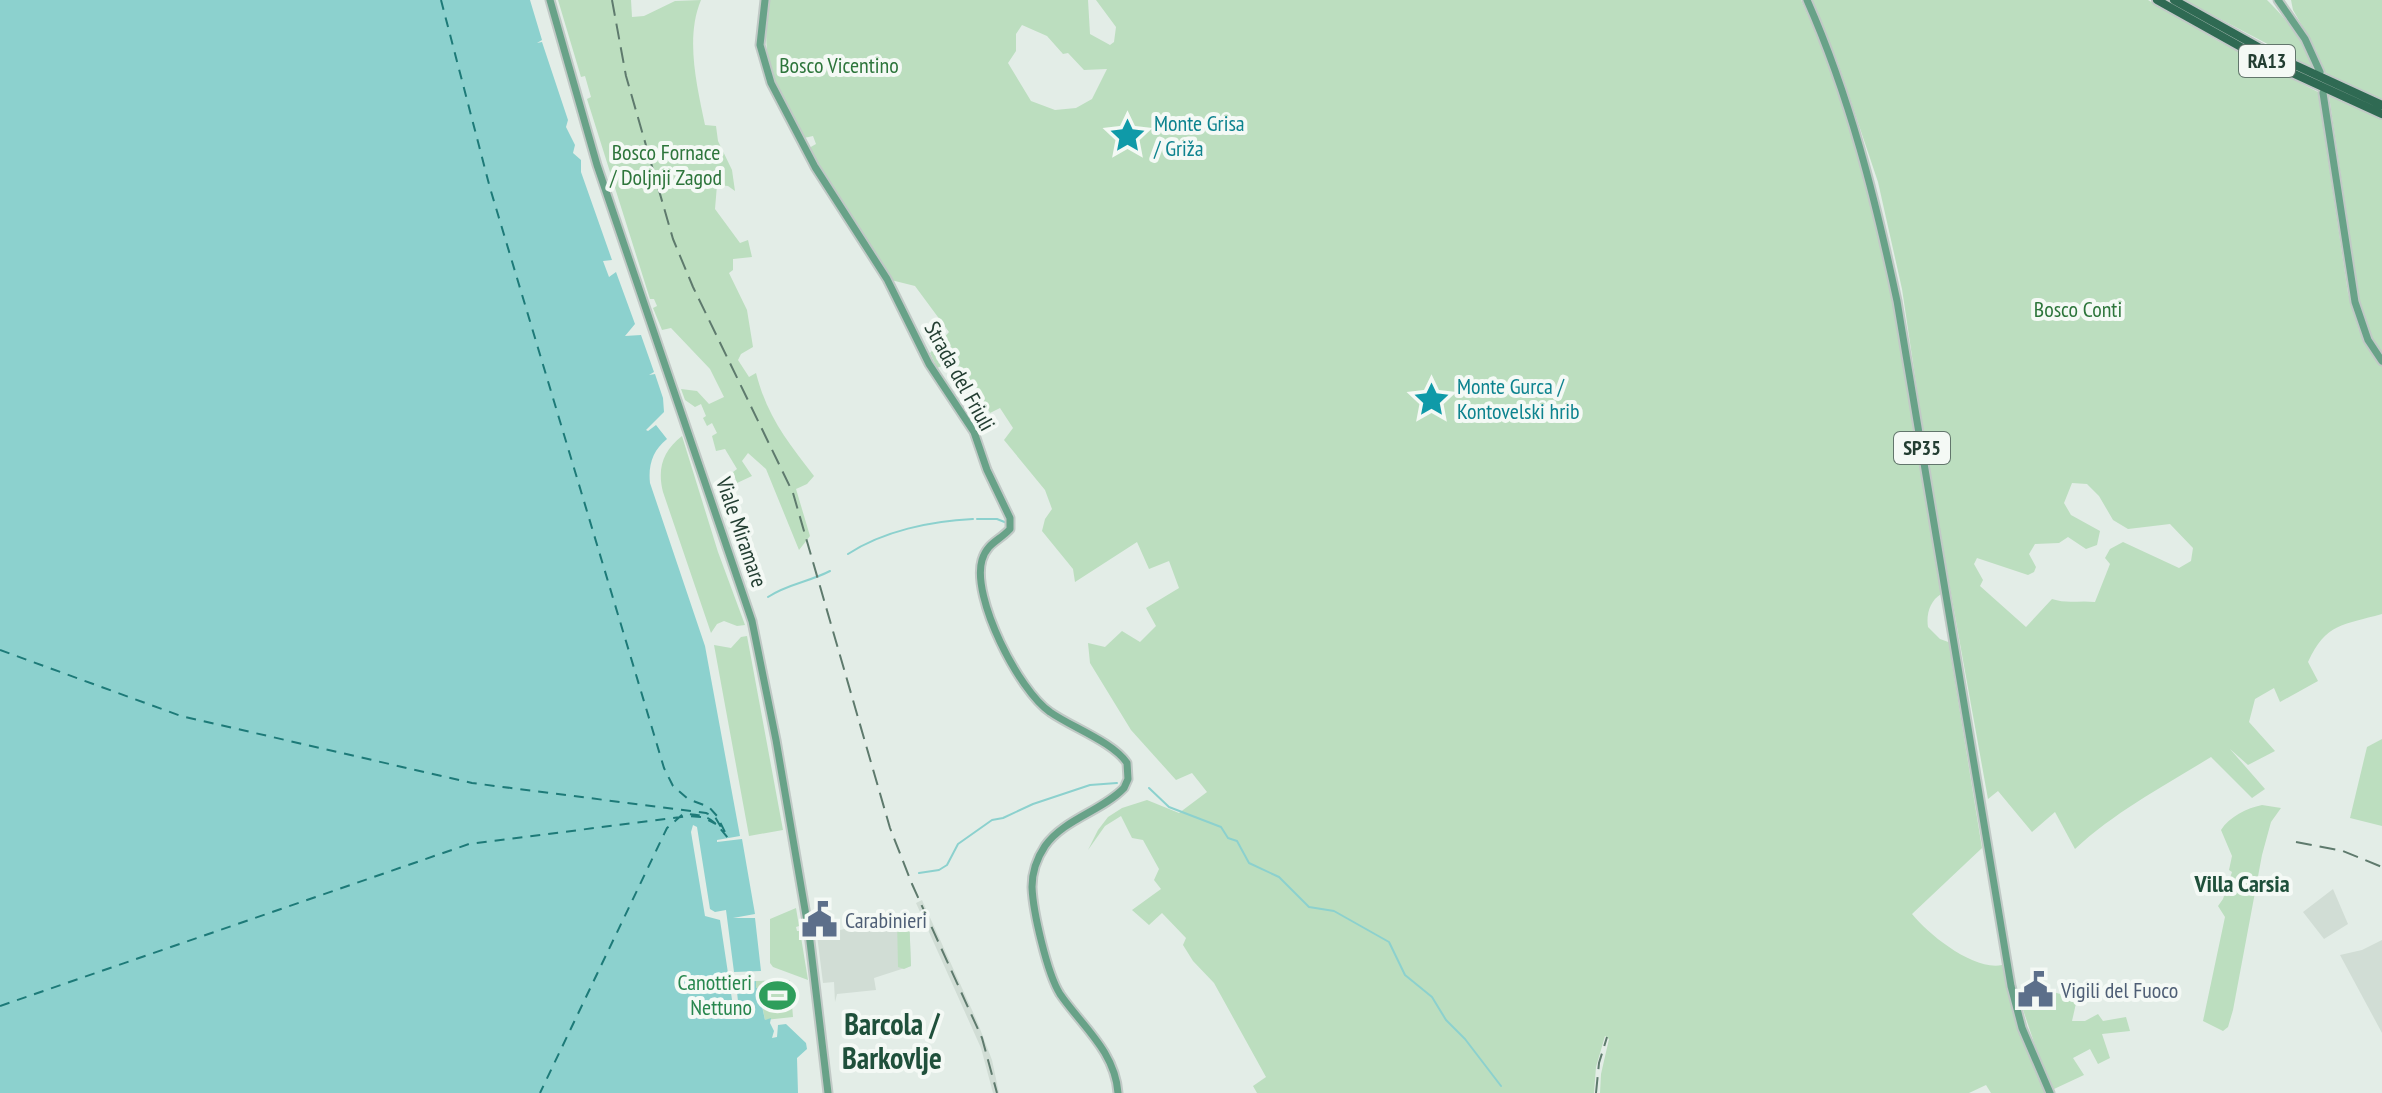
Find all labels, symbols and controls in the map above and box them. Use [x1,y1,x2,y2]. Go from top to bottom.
road number: RA13 [2239,45,2295,77]
park label: Bosco Vicentino [779,51,899,79]
place label: Monte Grisa / Griža [1153,109,1245,162]
place icon: Monte Grisa / Griža [1109,117,1147,155]
park label: Bosco Fornace / Doljnji Zagod [609,138,722,191]
park label: Bosco Conti [2034,295,2122,323]
street label: Strada del Friuli [918,316,1002,436]
place label: Monte Gurca / Kontovelski hrib [1457,372,1580,425]
place icon: Monte Gurca / Kontovelski hrib [1412,380,1450,418]
road number: SP35 [1894,432,1950,464]
street label: Viale Miramare [710,472,774,591]
district label: Villa Carsia [2193,868,2290,899]
public building icon: Carabinieri [800,901,838,939]
place label: Carabinieri [845,906,927,934]
place label: Canottieri Nettuno [677,968,752,1021]
public building icon: Vigili del Fuoco [2016,971,2054,1009]
sports icon: Canottieri Nettuno [759,976,797,1014]
place label: Vigili del Fuoco [2060,976,2178,1004]
district label: Barcola / Barkovlje [842,1004,942,1077]

